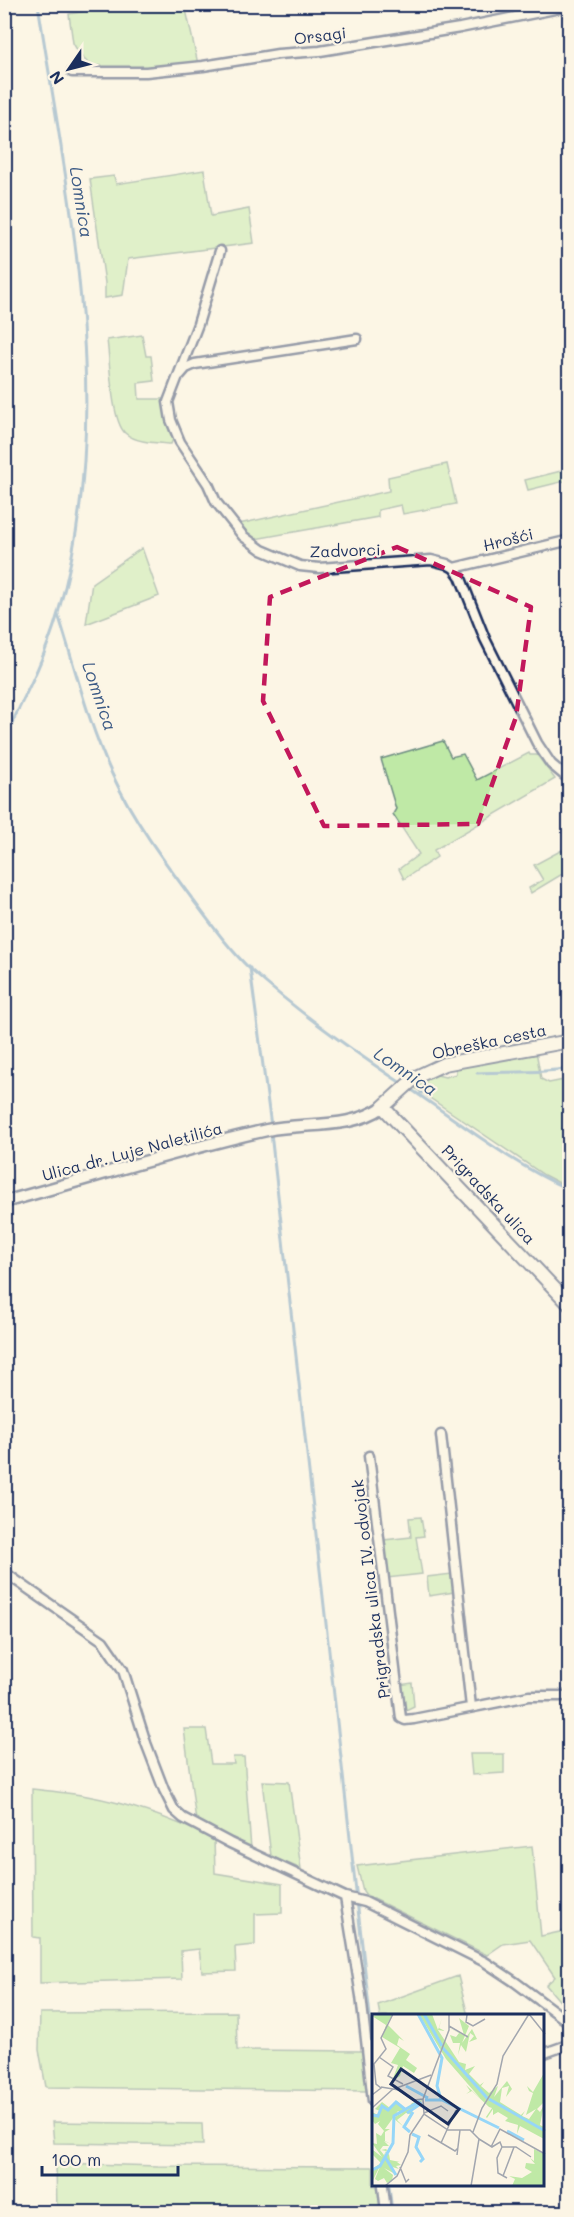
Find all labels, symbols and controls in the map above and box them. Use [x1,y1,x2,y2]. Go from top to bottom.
street label: Orsagi [293,21,347,49]
north arrow [39,39,99,99]
text: N [44,67,68,89]
water label: Lomnica [65,165,99,239]
street label: Hrošći [481,523,535,555]
street label: Zadvorci [309,538,381,562]
water label: Lomnica [77,658,123,734]
street label: Obreška cesta [430,1019,548,1063]
water label: Lomnica [370,1041,442,1101]
street label: Ulica dr. Luje Naletilića [40,1117,224,1185]
street label: Prigradska ulica [437,1140,541,1248]
street label: Prigradska ulica IV. odvojak [346,1478,394,1700]
inset map [372,2014,544,2187]
scale bar [42,2139,178,2177]
text: 100 m [51,2147,101,2171]

